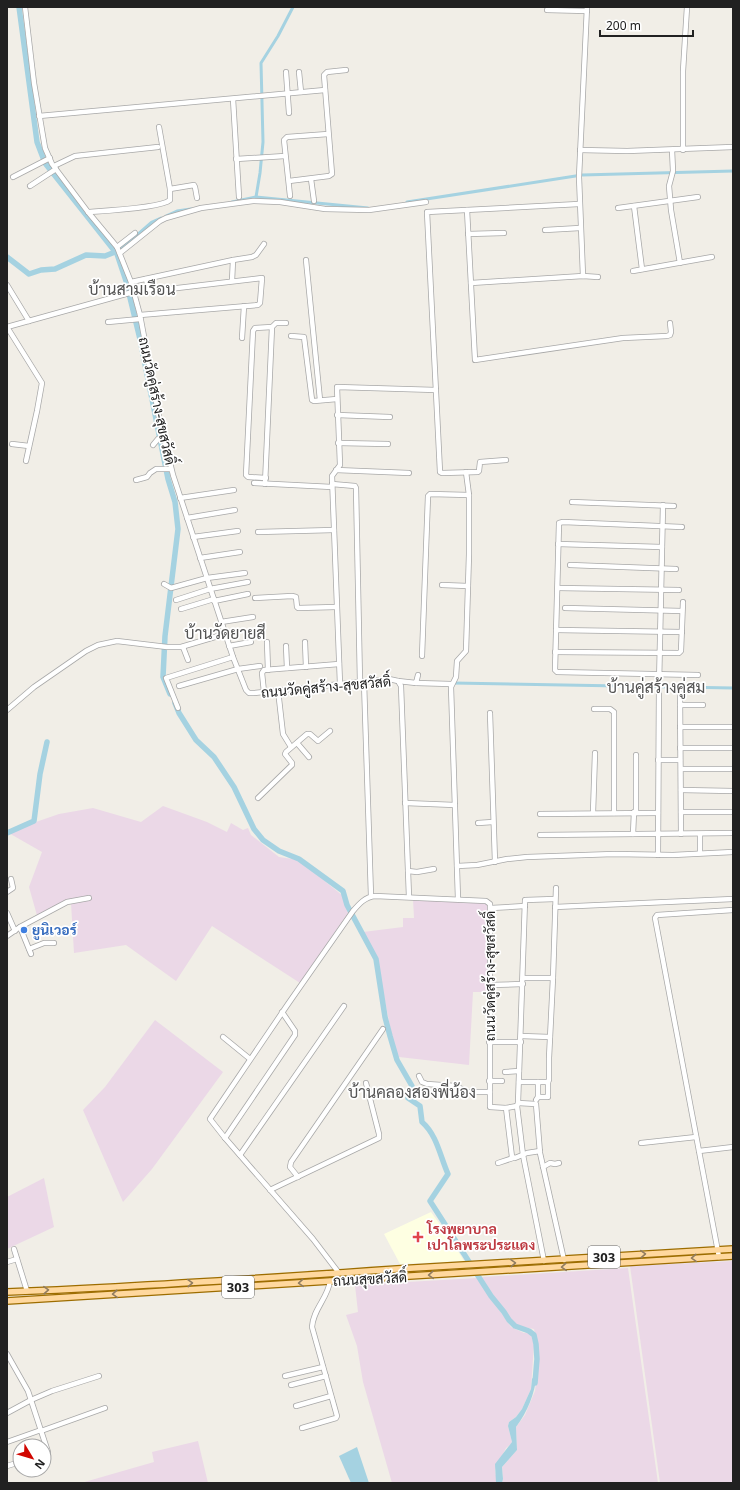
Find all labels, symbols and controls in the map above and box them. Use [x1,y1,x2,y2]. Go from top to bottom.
scale bar [600,12,693,38]
text: 200 m [606,17,641,34]
district label: บ้านสามเรือน [88,278,176,300]
street label: ถนนวัดคู่สร้าง-สุขสวัสดิ์ [134,335,183,467]
district label: บ้านวัดยายสี [184,622,266,644]
street label: ถนนวัดคู่สร้าง-สุขสวัสดิ์ [260,669,392,703]
district label: บ้านคู่สร้างคู่สม [607,676,705,699]
street label: ถนนวัดคู่สร้าง-สุขสวัสดิ์ [478,911,500,1041]
place label: ยูนิเวอร์ [32,920,78,941]
marker: ยูนิเวอร์ [19,925,29,935]
district label: บ้านคลองสองพี่น้อง [348,1078,476,1103]
place label: โรงพยาบาล เปาโลพระประแดง [426,1219,535,1254]
marker: โรงพยาบาล เปาโลพระประแดง [412,1231,424,1243]
road number: 303 [588,1246,620,1268]
one-way arrow [640,1250,646,1259]
one-way arrow [691,1254,697,1263]
one-way arrow [510,1258,516,1267]
one-way arrow [561,1262,567,1271]
street label: ถนนสุขสวัสดิ์ [332,1265,408,1291]
one-way arrow [428,1271,434,1280]
road number: 303 [222,1276,254,1298]
one-way arrow [298,1278,304,1287]
one-way arrow [187,1279,193,1288]
one-way arrow [43,1286,49,1295]
one-way arrow [112,1290,118,1299]
north arrow [12,1438,52,1478]
text: N [32,1456,49,1473]

